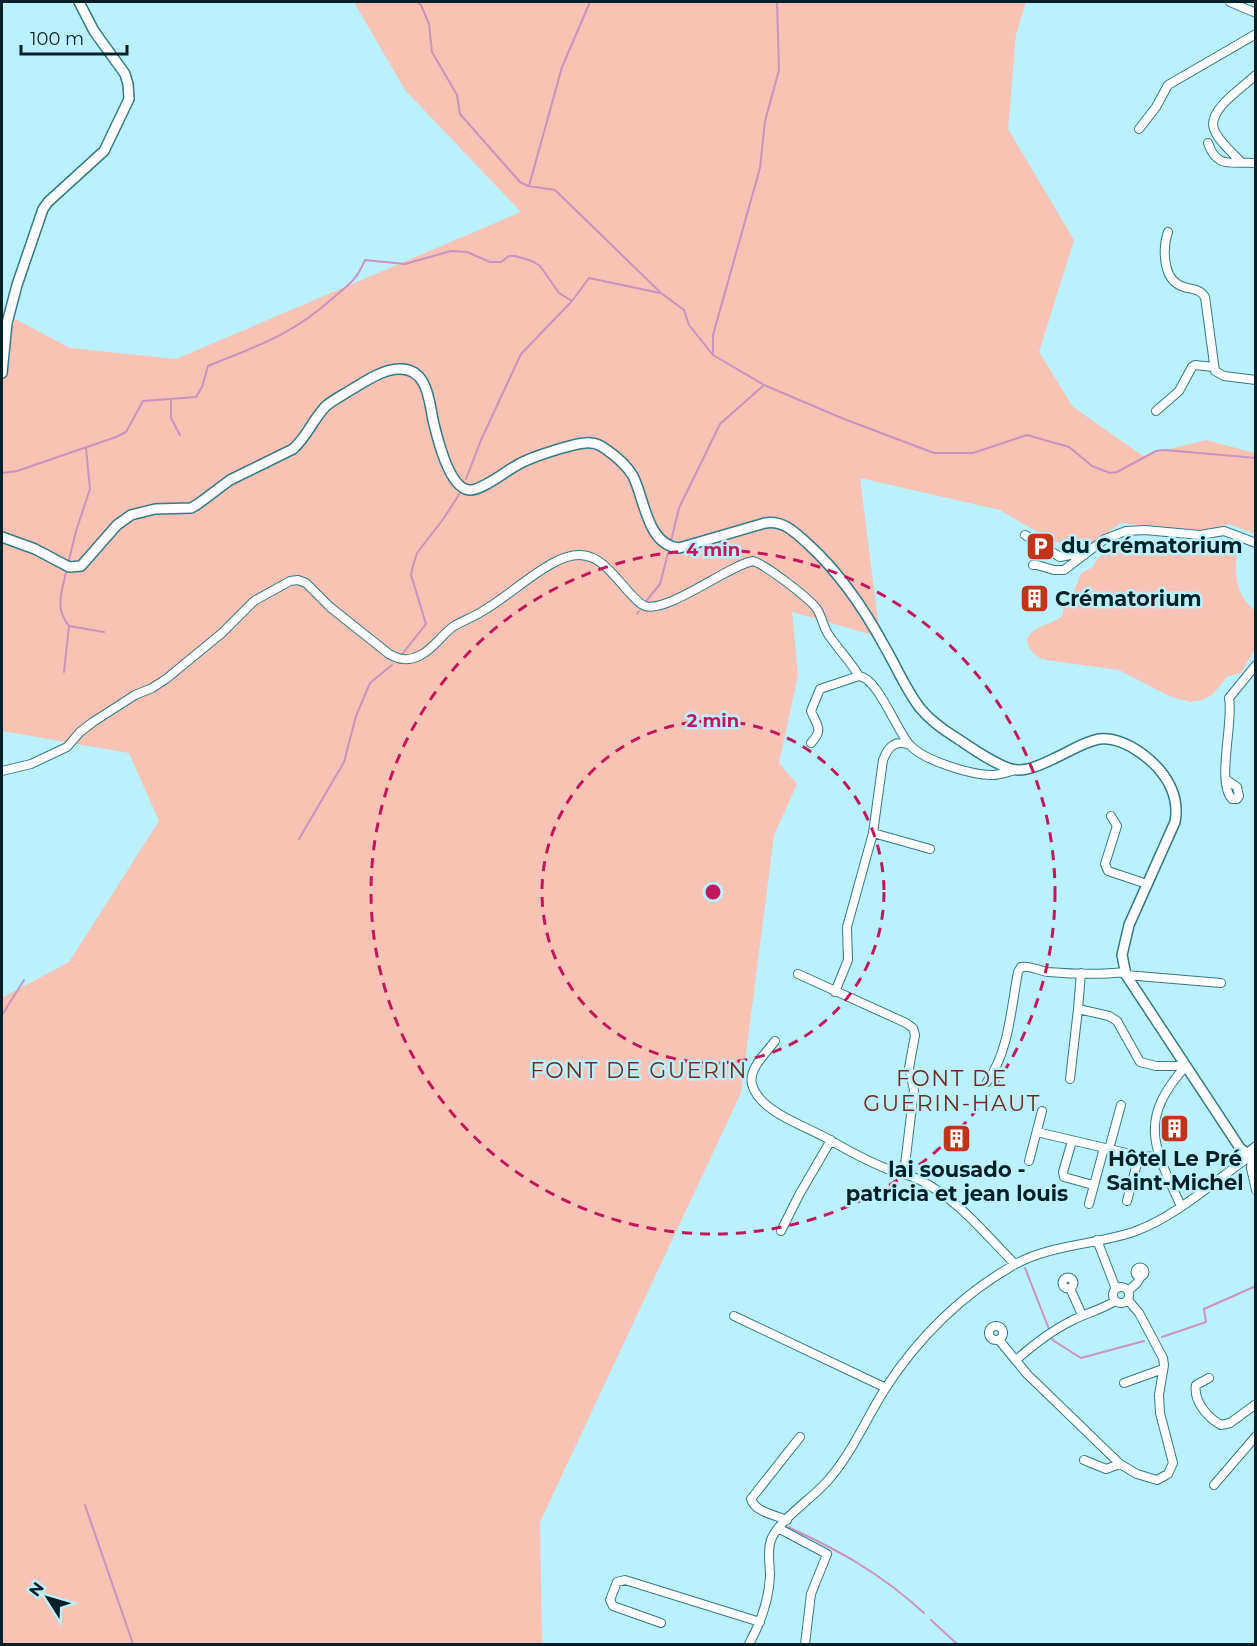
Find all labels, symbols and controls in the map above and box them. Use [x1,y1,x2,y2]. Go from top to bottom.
scale bar [21,18,128,56]
text: 100 m [30,28,84,50]
parking icon: du Crématorium [1024,530,1056,562]
place label: du Crématorium [1061,533,1243,558]
text: 4 min [686,539,740,561]
building icon: Crématorium [1018,583,1050,615]
place label: Crématorium [1055,586,1202,611]
text: 2 min [687,710,739,732]
centre of rings [703,882,723,902]
district label: FONT DE GUERIN [530,1057,748,1084]
district label: FONT DE GUERIN-HAUT [863,1065,1041,1117]
building icon: Hôtel Le Pré Saint-Michel [1159,1112,1191,1144]
building icon: lai sousado - patricia et jean louis [941,1123,973,1155]
place label: Hôtel Le Pré Saint-Michel [1106,1146,1244,1195]
place label: lai sousado - patricia et jean louis [846,1157,1068,1206]
north arrow [18,1568,78,1628]
text: N [25,1578,48,1600]

